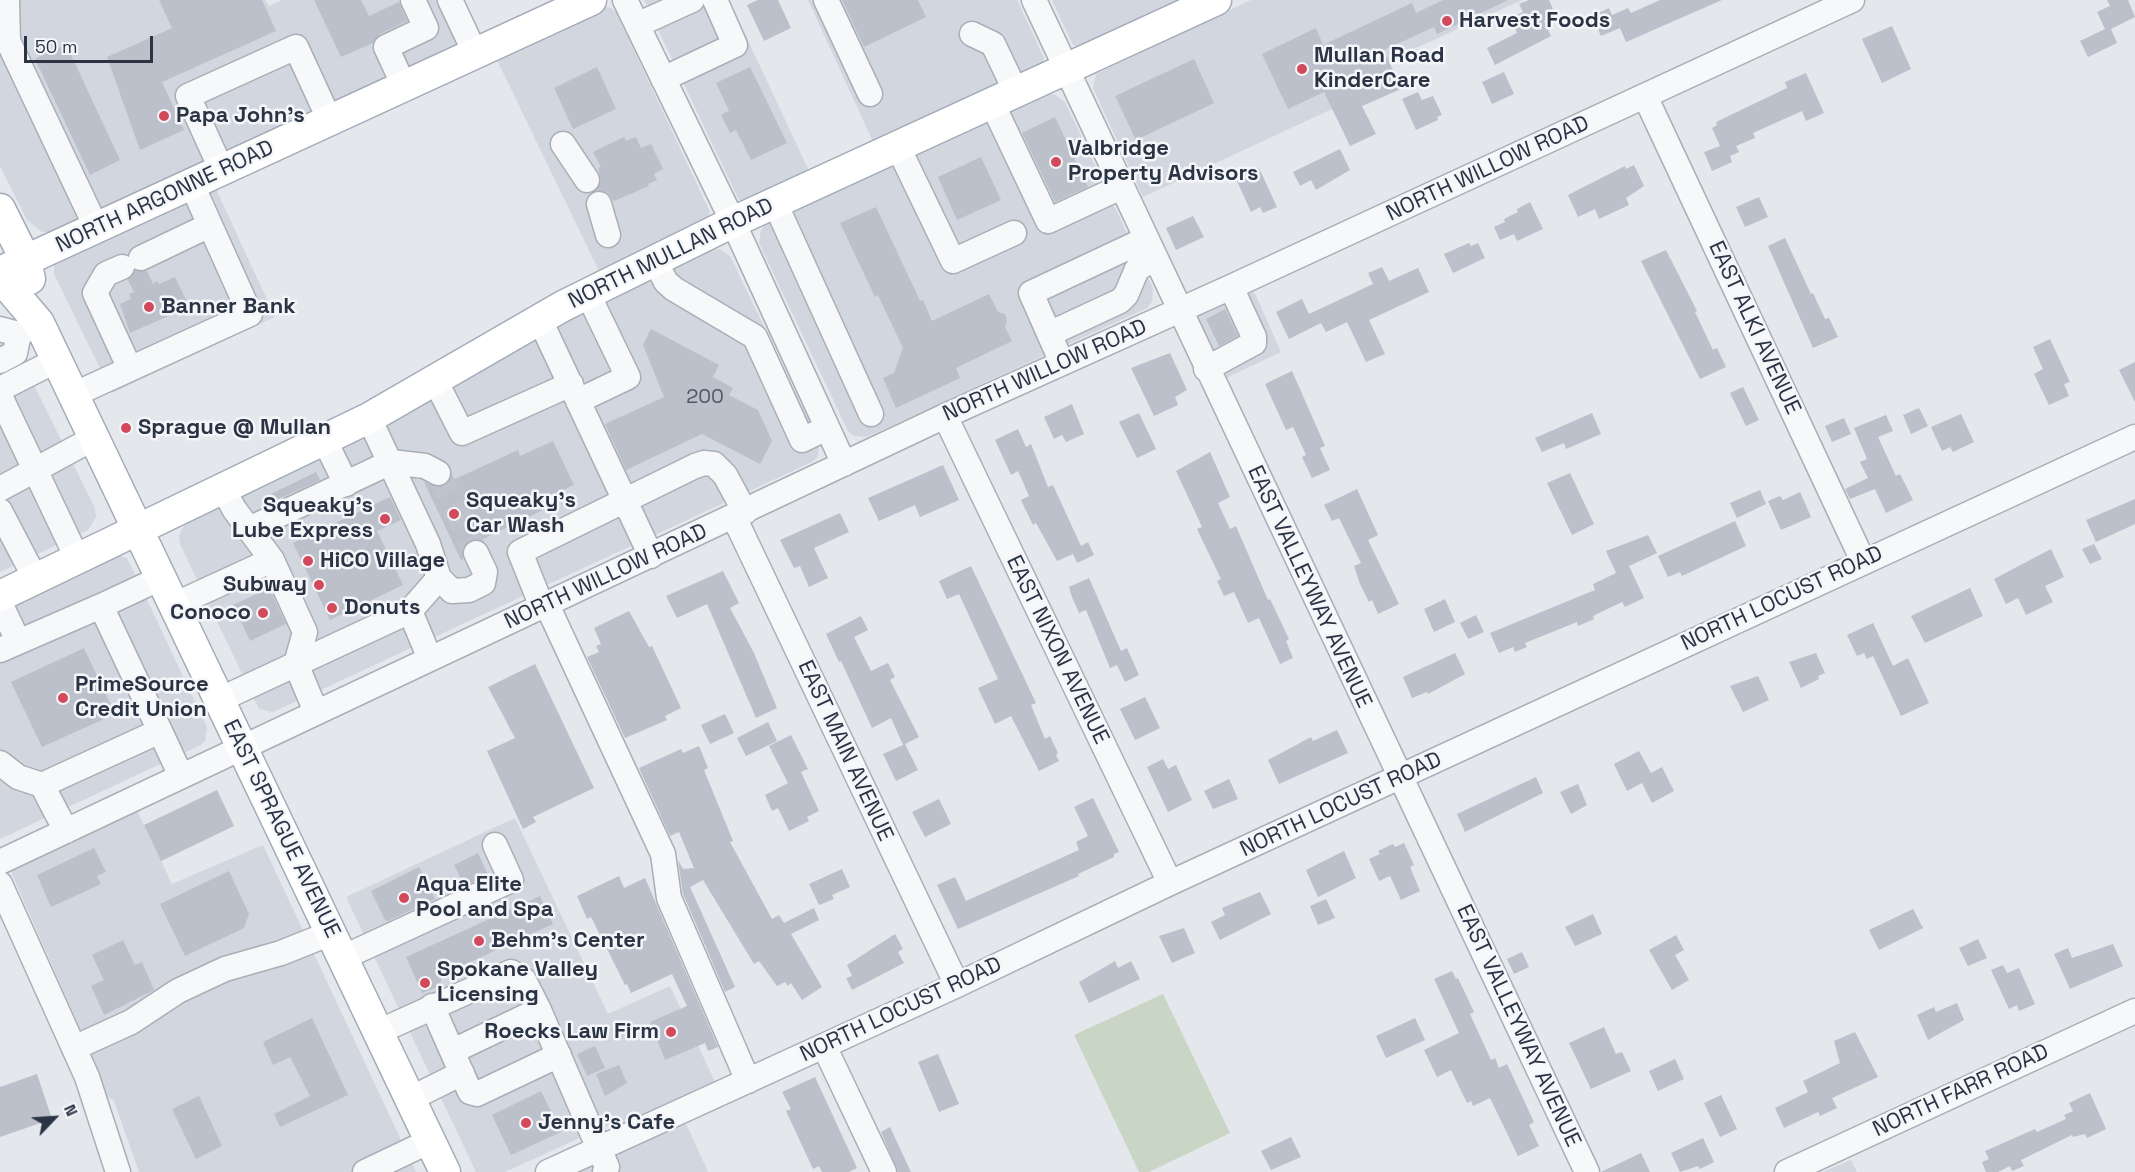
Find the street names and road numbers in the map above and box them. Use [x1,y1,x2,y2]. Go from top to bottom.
street label: NORTH WILLOW ROAD [1383,110,1593,228]
street label: NORTH ARGONNE ROAD [52,135,278,259]
street label: NORTH MULLAN ROAD [564,193,778,315]
street label: EAST ALKI AVENUE [1702,237,1806,419]
street label: NORTH WILLOW ROAD [939,314,1151,428]
street label: EAST VALLEYWAY AVENUE [1241,462,1377,712]
street label: NORTH WILLOW ROAD [501,518,711,636]
street label: NORTH LOCUST ROAD [1677,541,1887,657]
street label: EAST NIXON AVENUE [1000,551,1114,749]
street label: EAST MAIN AVENUE [792,656,898,846]
street label: EAST SPRAGUE AVENUE [217,716,345,942]
street label: NORTH LOCUST ROAD [1236,747,1446,863]
street label: EAST VALLEYWAY AVENUE [1450,901,1586,1151]
street label: NORTH LOCUST ROAD [796,952,1006,1068]
street label: NORTH FARR ROAD [1869,1039,2053,1143]

